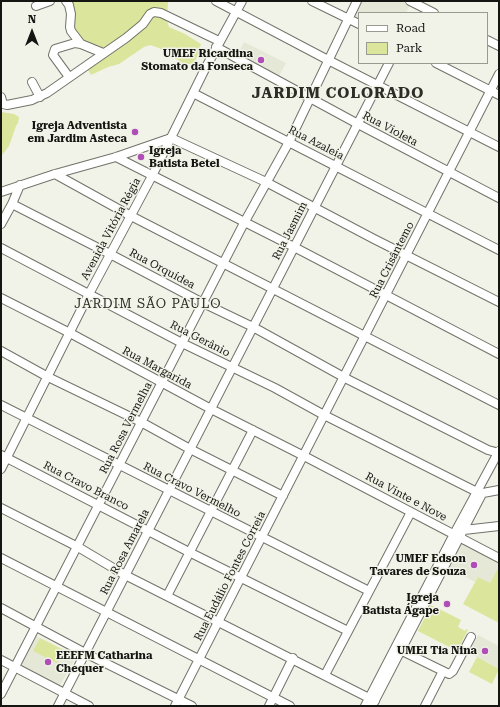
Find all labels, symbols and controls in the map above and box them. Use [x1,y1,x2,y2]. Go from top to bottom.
north arrow [12,12,52,52]
legend [358,12,488,64]
text: N [28,13,36,26]
text: Road [396,21,425,35]
text: Park [396,41,422,55]
place label: UMEF Ricardina Stomato da Fonseca [141,47,253,73]
marker: UMEF Ricardina Stomato da Fonseca [256,55,266,65]
district label: JARDIM COLORADO [252,85,424,103]
street label: Rua Violeta [360,109,420,149]
place label: Igreja Adventista em Jardim Asteca [28,119,127,145]
street label: Rua Azaleia [286,123,346,163]
marker: Igreja Adventista em Jardim Asteca [130,127,140,137]
place label: Igreja Batista Betel [149,144,220,170]
marker: Igreja Batista Betel [136,152,146,162]
street label: Avenida Vitória Régia [78,176,144,282]
street label: Rua Jasmim [270,200,310,262]
street label: Rua Crisântemo [367,220,417,300]
street label: Rua Orquídea [127,246,197,292]
district label: JARDIM SÃO PAULO [74,296,222,312]
street label: Rua Gerânio [168,318,232,360]
street label: Rua Margarida [120,344,194,392]
street label: Rua Rosa Vermelha [97,380,155,476]
street label: Rua Cravo Branco [41,459,131,513]
street label: Rua Cravo Vermelho [141,460,243,520]
street label: Rua Vinte e Nove [363,470,449,524]
street label: Rua Rosa Amarela [98,507,152,597]
street label: Rua Eudálio Fontes Correia [192,509,268,643]
place label: UMEF Edson Tavares de Souza [369,552,466,578]
marker: UMEF Edson Tavares de Souza [469,560,479,570]
place label: Igreja Batista Ágape [362,591,439,617]
marker: Igreja Batista Ágape [442,599,452,609]
place label: UMEI Tia Nina [397,644,477,658]
marker: UMEI Tia Nina [480,646,490,656]
place label: EEEFM Catharina Chequer [56,649,152,675]
marker: EEEFM Catharina Chequer [43,657,53,667]

